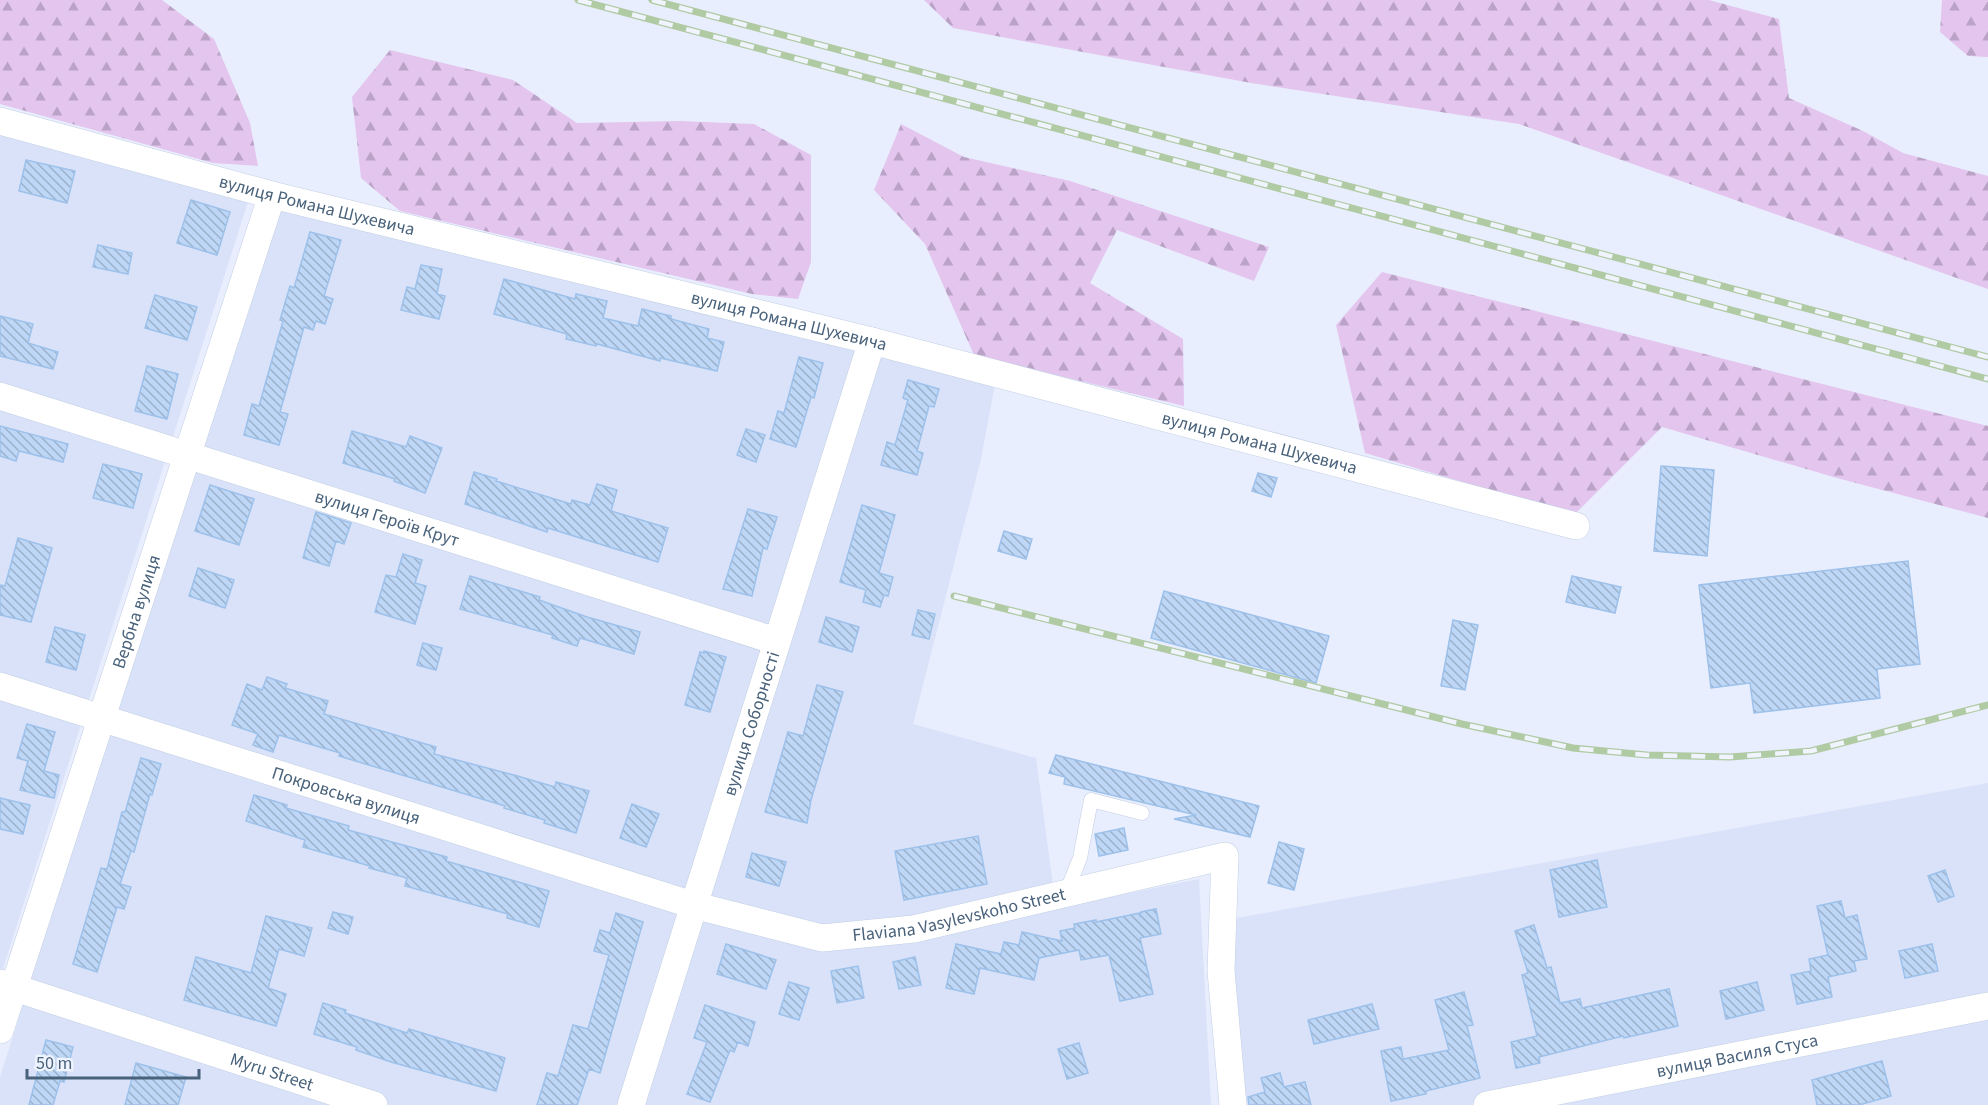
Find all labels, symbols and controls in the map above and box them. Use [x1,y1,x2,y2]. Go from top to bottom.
street label: вулиця Романа Шухевича [216,169,417,242]
street label: вулиця Романа Шухевича [688,285,890,357]
street label: вулиця Романа Шухевича [1159,406,1360,481]
street label: вулиця Героїв Крут [312,484,462,553]
street label: Вербна вулиця [107,552,167,672]
street label: вулиця Соборності [717,648,786,799]
street label: Покровська вулиця [269,761,423,831]
street label: Flaviana Vasylevskoho Street [851,882,1068,948]
street label: вулиця Василя Стуса [1654,1028,1820,1084]
scale bar [27,1042,200,1080]
street label: Myru Street [227,1047,317,1097]
text: 50 m [36,1051,72,1076]

